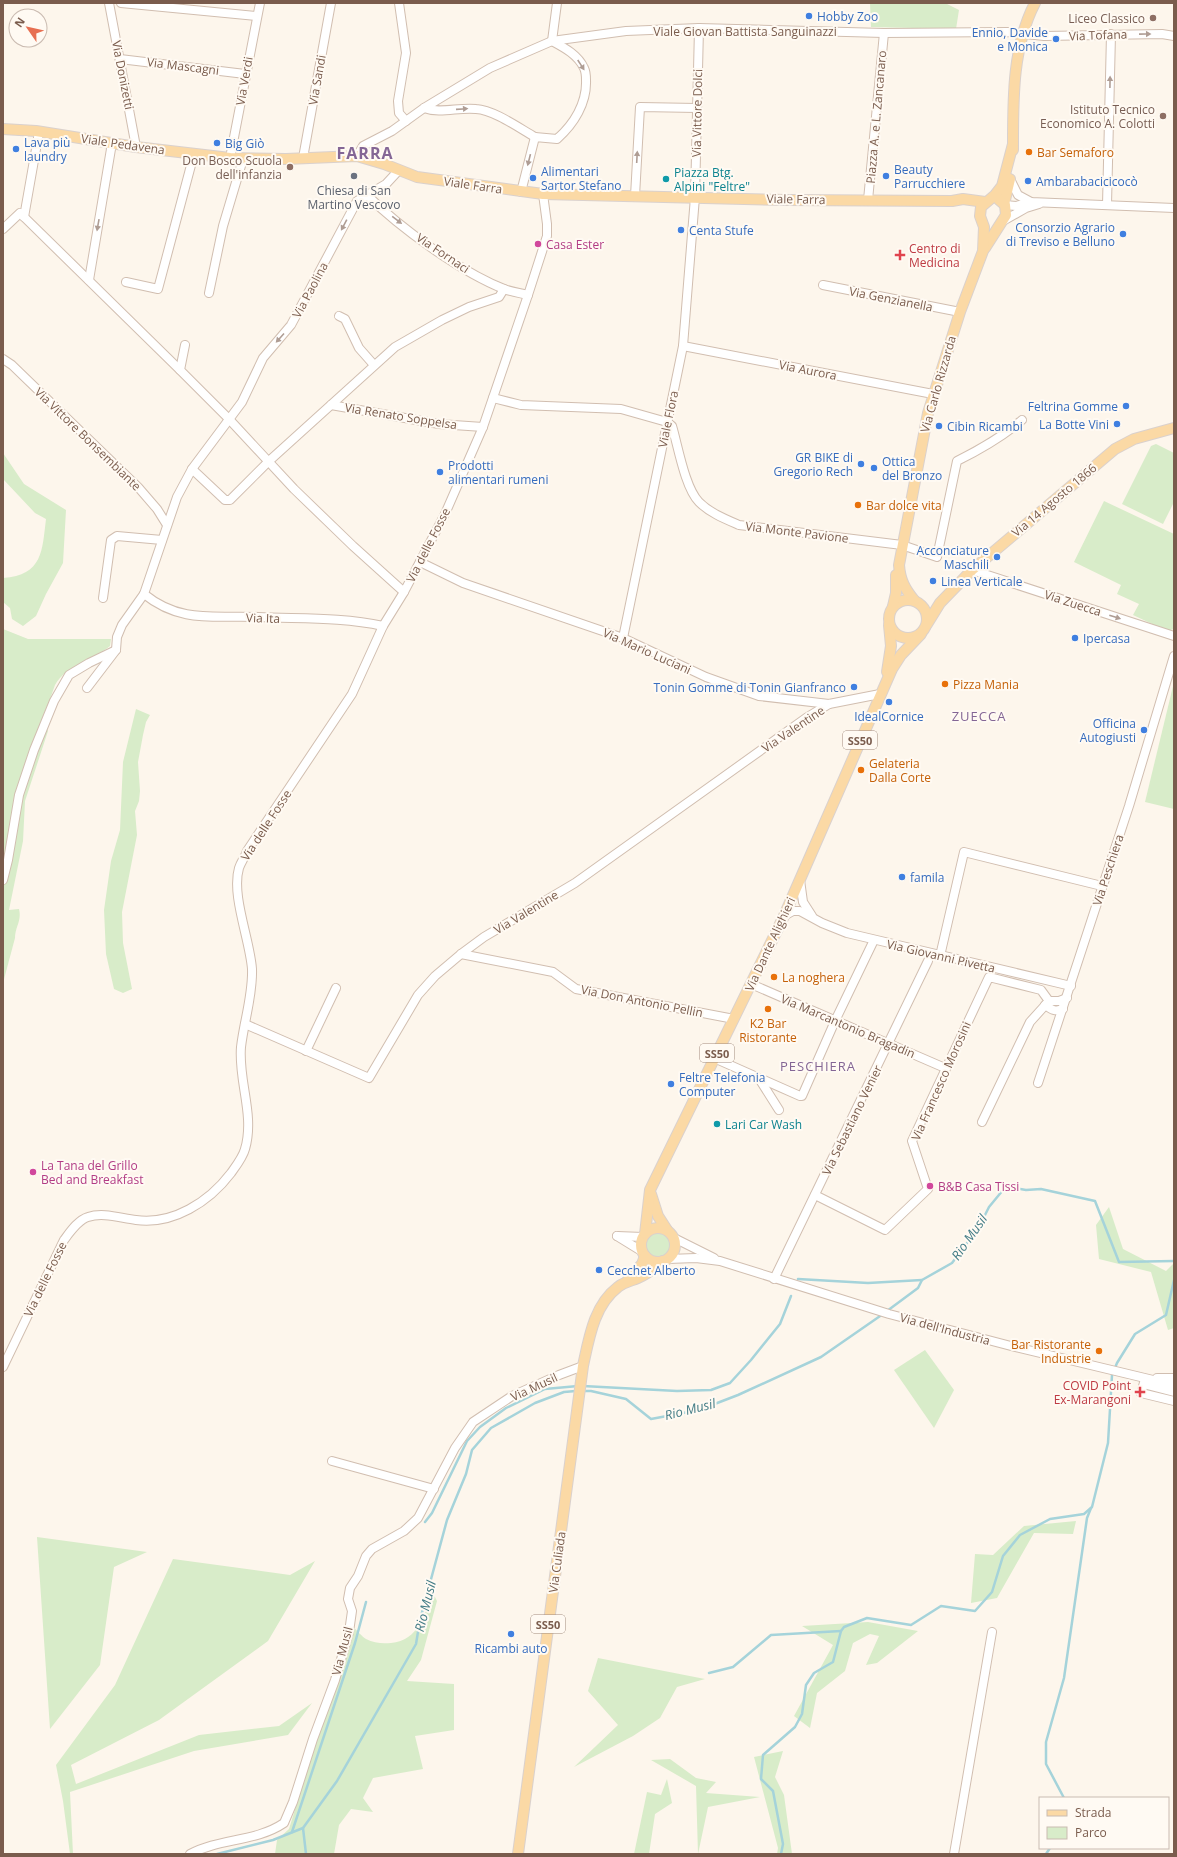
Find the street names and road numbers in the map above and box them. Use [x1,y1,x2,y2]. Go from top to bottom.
street label: Viale Giovan Battista Sanguinazzi [653,23,837,40]
street label: Via Tofana [1068,25,1128,45]
street label: Via Donizetti [108,39,138,111]
street label: Piazza A. e L. Zancanaro [862,50,890,184]
street label: Via Mascagni [146,53,220,79]
street label: Via Sandi [304,53,330,107]
street label: Via Verdi [231,55,257,107]
street label: Via Vittore Dolci [688,69,706,157]
street label: Viale Pedavena [80,130,166,158]
street label: Viale Farra [443,172,503,198]
street label: Viale Farra [766,190,826,208]
street label: Via Fornaci [413,229,473,277]
street label: Via Paolina [288,259,332,321]
street label: Via Genzianella [848,283,934,315]
street label: Via Carlo Rizzarda [916,334,960,434]
street label: Via Aurora [778,356,838,384]
street label: Via Vittore Bonsembiante [31,384,145,495]
street label: Viale Flora [654,389,682,449]
street label: Via Renato Soppelsa [344,399,458,433]
street label: Via 14 Agosto 1866 [1008,459,1100,541]
street label: Via delle Fosse [402,505,454,585]
street label: Via Monte Pavione [744,517,850,547]
street label: Via Zuecca [1042,586,1104,620]
street label: Via Ita [246,609,280,627]
street label: Via Mario Luciani [600,624,694,678]
street label: Via Valentine [758,702,828,756]
road number: SS50 [843,731,877,749]
street label: Via delle Fosse [237,786,295,864]
street label: Via Peschiera [1088,832,1128,908]
street label: Via Valentine [491,886,562,938]
street label: Via Dante Alighieri [741,894,799,994]
street label: Via Giovanni Pivetta [885,935,997,977]
street label: Via Don Antonio Pellin [580,981,704,1021]
street label: Via Marcantonio Bragadin [778,990,918,1062]
street label: Via Francesco Morosini [907,1019,975,1143]
road number: SS50 [700,1044,734,1062]
street label: Via Sebastiano Venier [818,1062,886,1178]
street label: Via delle Fosse [19,1238,71,1319]
street label: Via dell'Industria [898,1309,992,1349]
street label: Via Musil [508,1369,560,1405]
street label: Via Culiada [544,1530,570,1594]
road number: SS50 [531,1615,565,1633]
street label: Via Musil [327,1625,357,1677]

